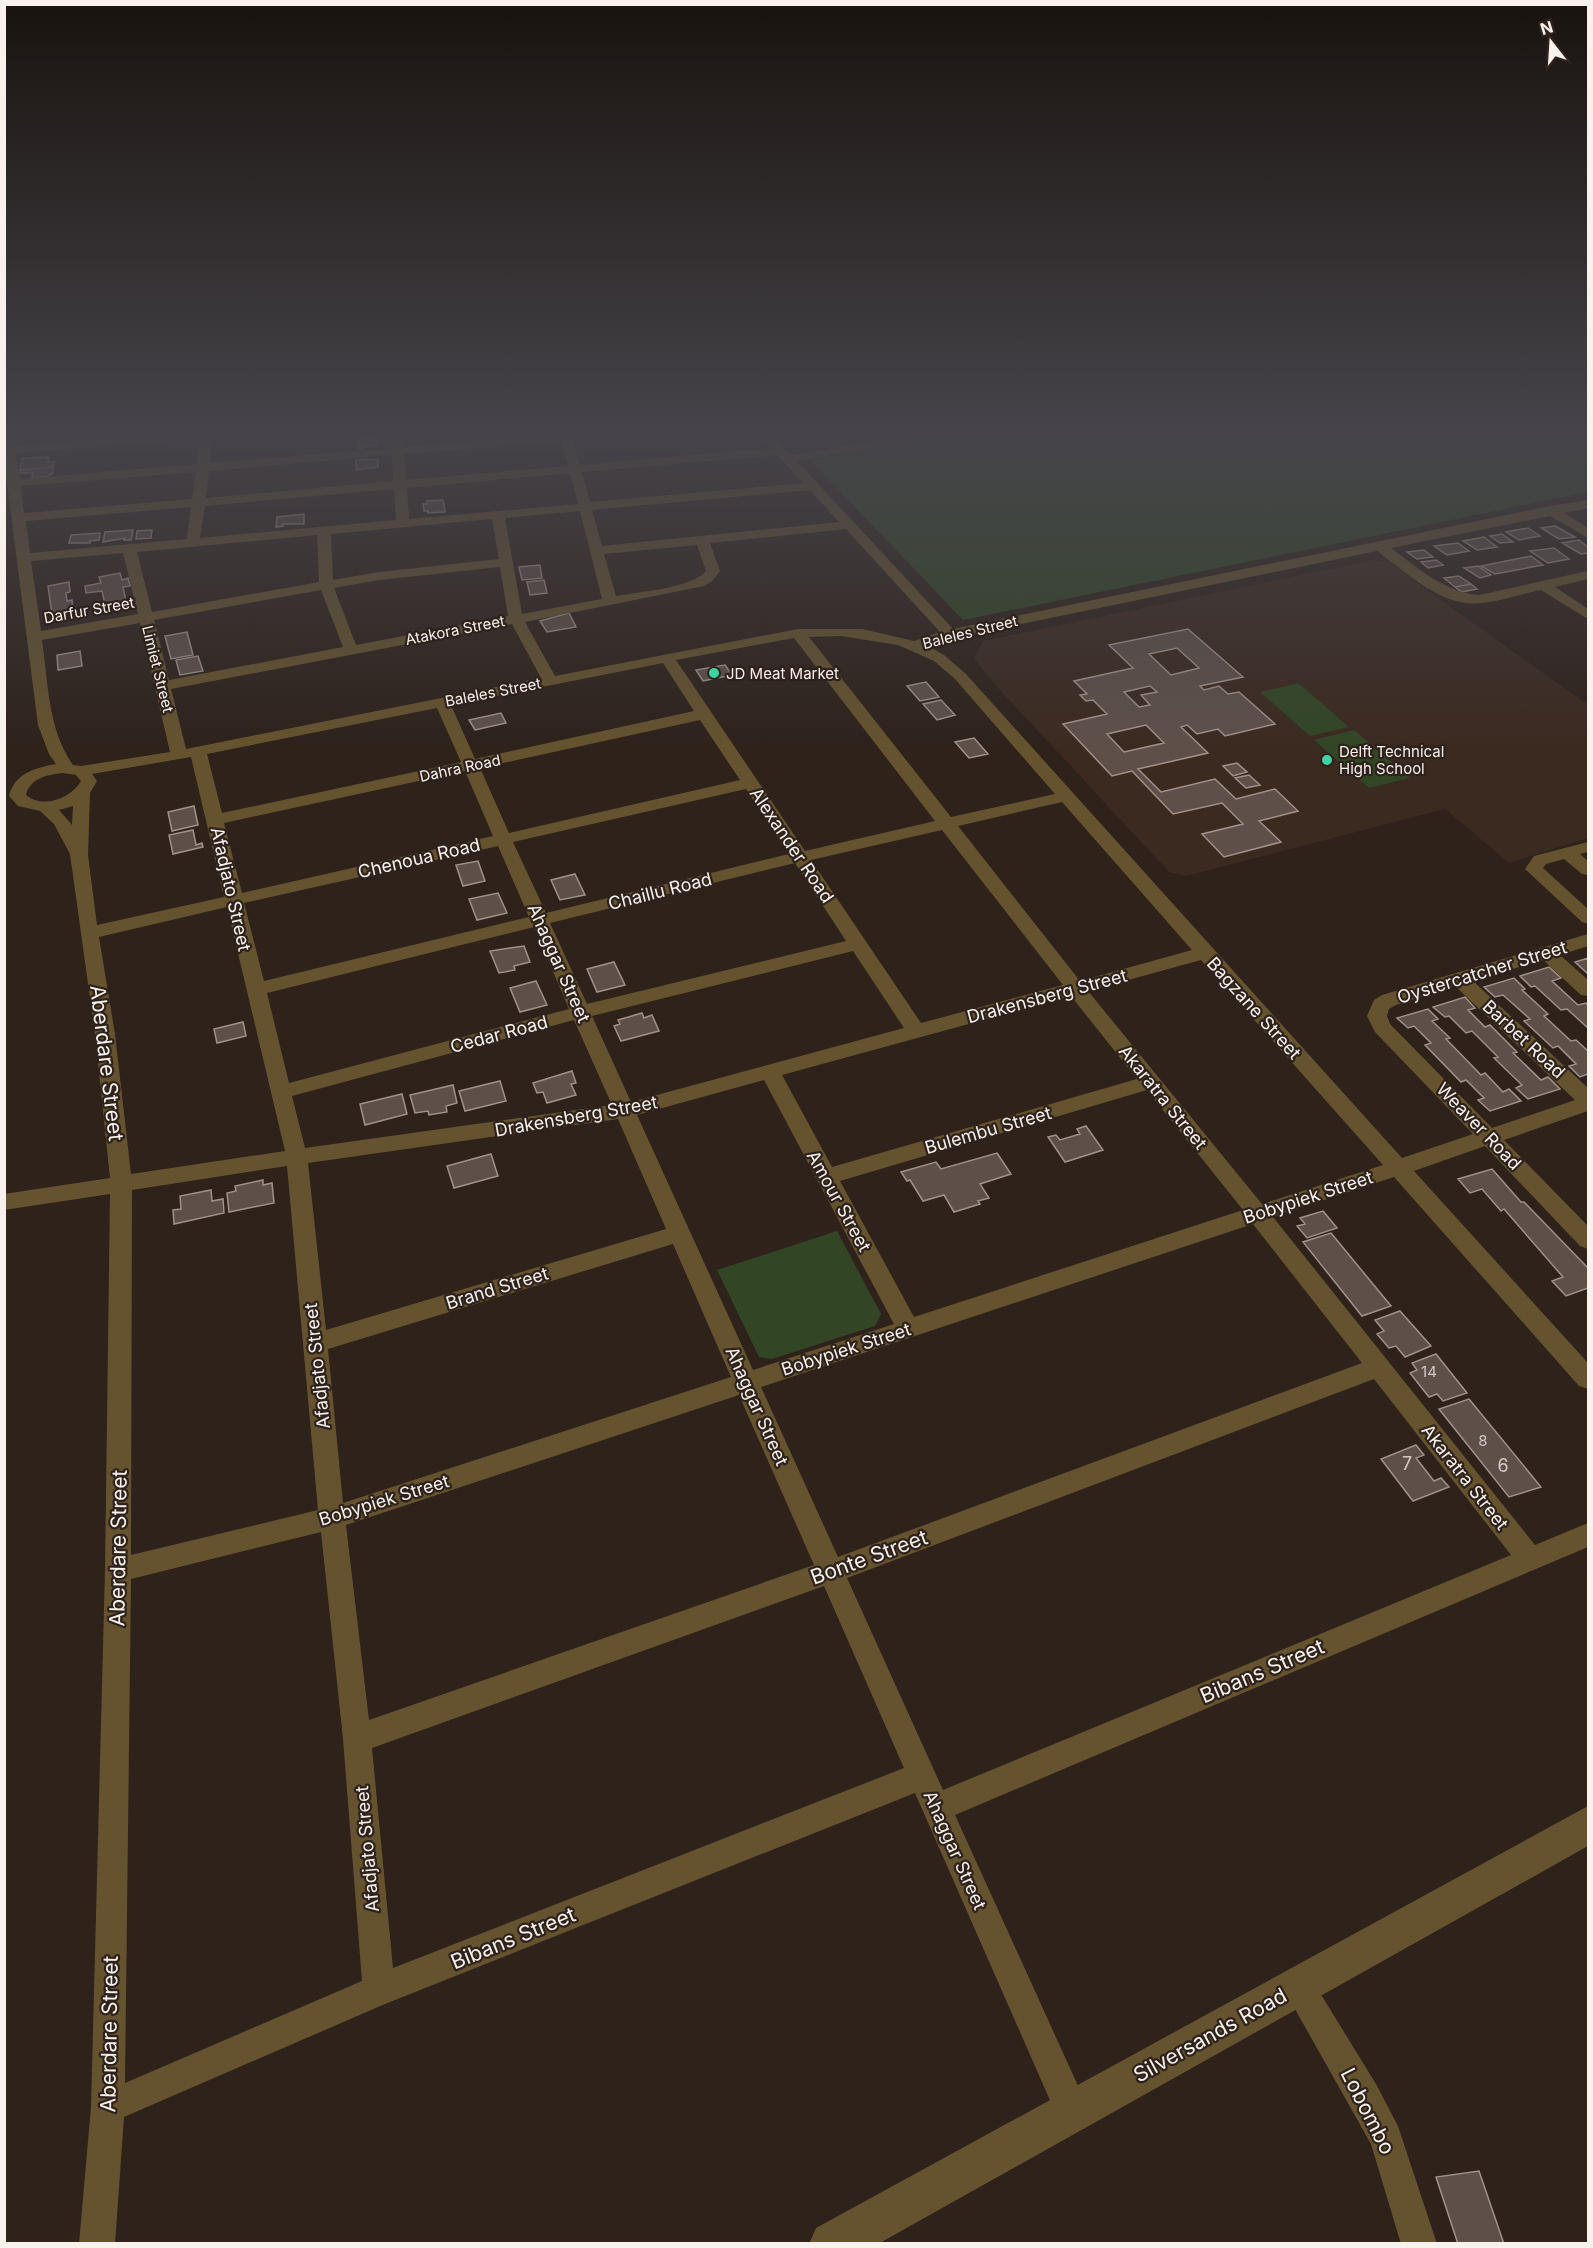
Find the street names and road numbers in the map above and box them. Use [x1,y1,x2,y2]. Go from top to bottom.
street label: Darfur Street [42,593,136,627]
street label: Atakora Street [404,611,506,649]
street label: Baleles Street [920,611,1020,653]
street label: Limiet Street [138,623,178,715]
street label: Baleles Street [443,673,543,711]
street label: Dahra Road [418,750,502,786]
street label: Alexander Road [746,783,838,907]
street label: Afadjato Street [207,825,256,953]
street label: Chenoua Road [356,834,482,882]
street label: Chaillu Road [606,868,714,914]
street label: Ahaggar Street [523,900,595,1026]
street label: Oystercatcher Street [1395,936,1570,1008]
street label: Bagzane Street [1203,953,1305,1063]
street label: Drakensberg Street [965,964,1129,1027]
street label: Aberdare Street [85,984,129,1142]
street label: Barbet Road [1479,996,1569,1082]
street label: Cedar Road [448,1011,550,1057]
street label: Akaratra Street [1115,1041,1211,1153]
street label: Weaver Road [1432,1078,1526,1174]
street label: Drakensberg Street [493,1091,659,1141]
street label: Bulembu Street [922,1102,1054,1158]
street label: Amour Street [803,1147,875,1255]
street label: Bobypiek Street [1241,1166,1376,1228]
street label: Brand Street [443,1262,551,1314]
street label: Afadjato Street [300,1302,334,1430]
street label: Bobypiek Street [779,1318,914,1380]
street label: Ahaggar Street [721,1343,793,1469]
street label: Akaratra Street [1417,1420,1513,1534]
street label: Aberdare Street [104,1469,132,1627]
street label: Bobypiek Street [316,1470,452,1530]
street label: Bonte Street [807,1524,931,1590]
street label: Bibans Street [1196,1634,1328,1708]
street label: Afadjato Street [351,1785,383,1913]
street label: Ahaggar Street [919,1787,991,1913]
street label: Bibans Street [447,1902,579,1974]
street label: Aberdare Street [95,1955,123,2113]
street label: Silversands Road [1129,1983,1291,2087]
street label: Lobombo [1336,2064,1400,2158]

